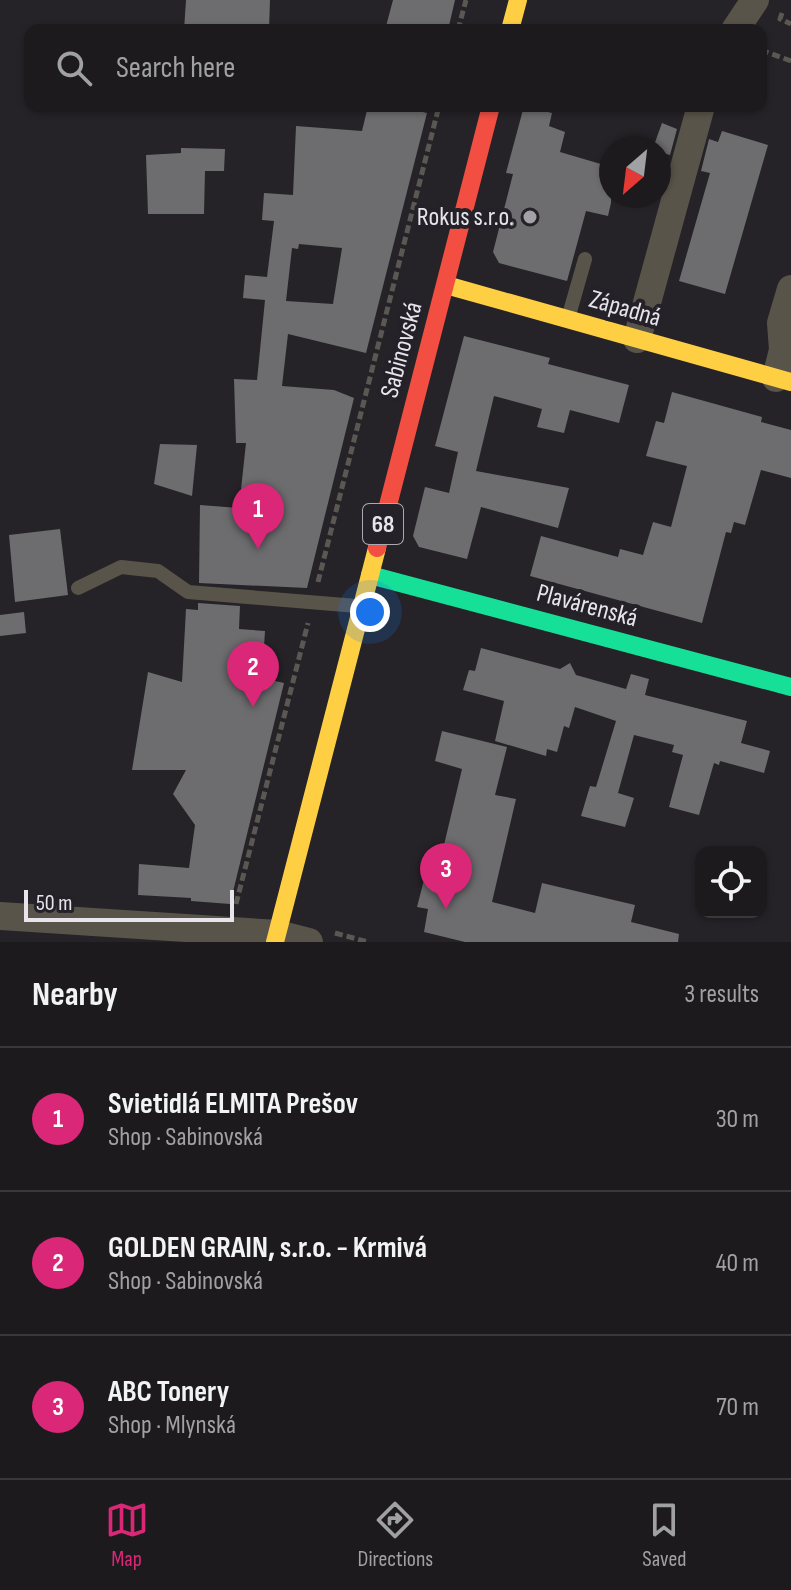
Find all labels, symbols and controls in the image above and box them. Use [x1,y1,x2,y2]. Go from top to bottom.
search box [24,24,767,112]
icon: search [52,46,96,90]
text: Search here [116,50,235,86]
north arrow [599,136,671,208]
place label: Rokus s.r.o. [417,202,514,233]
marker: Rokus s.r.o. [521,208,539,226]
street label: Západná [586,284,664,334]
street label: Sabinovská [374,299,430,401]
pin: 1 [232,483,284,549]
road number: 68 [363,504,403,544]
street label: Plavárenská [533,578,641,634]
your location [350,592,390,632]
pin: 2 [227,641,279,707]
pin: 3 [420,843,472,909]
map controls [695,846,767,918]
button: locate [695,846,767,918]
scale bar [24,886,234,922]
text: 50 m [36,890,72,917]
text: Nearby [32,974,118,1015]
text: 3 results [684,979,759,1010]
text: Svietidlá ELMITA Prešov [108,1086,358,1122]
text: 1 [53,1104,63,1135]
text: 30 m [716,1104,759,1135]
text: Shop · Sabinovská [108,1122,263,1153]
text: GOLDEN GRAIN, s.r.o. - Krmivá [108,1230,427,1266]
text: 2 [52,1248,64,1279]
text: 40 m [716,1248,759,1279]
text: Shop · Sabinovská [108,1266,263,1297]
text: ABC Tonery [108,1374,229,1410]
text: 3 [52,1392,64,1423]
text: 70 m [716,1392,759,1423]
text: Shop · Mlynská [108,1410,236,1441]
tab: Map [105,1498,149,1573]
tab: Directions [358,1498,433,1573]
tab: Saved [642,1498,686,1573]

